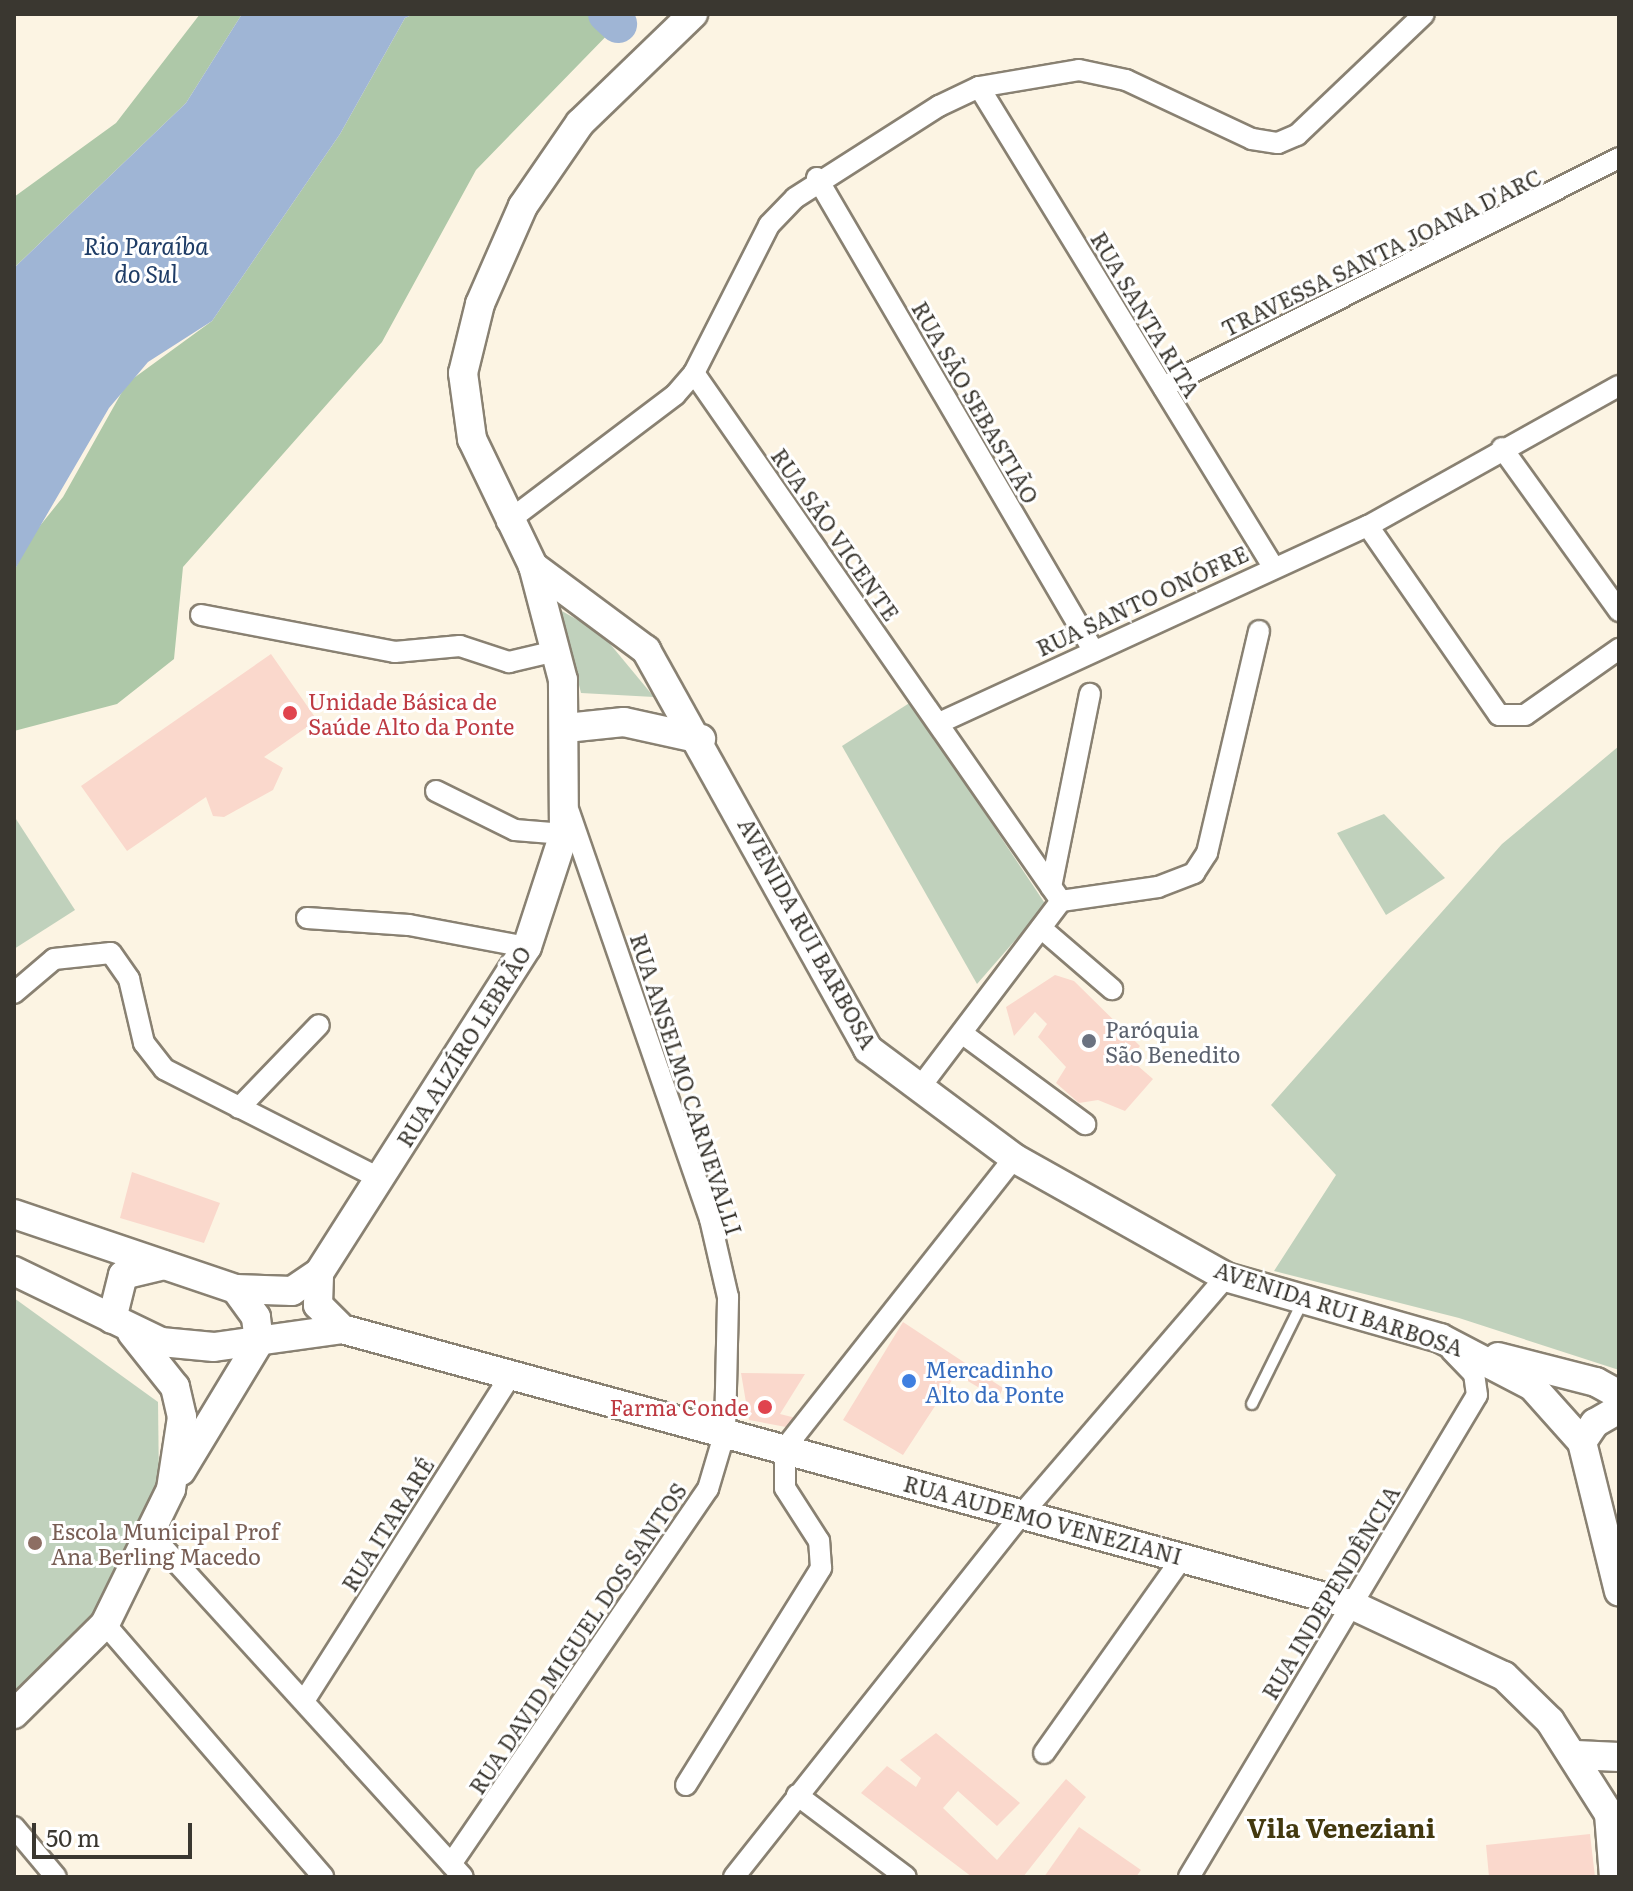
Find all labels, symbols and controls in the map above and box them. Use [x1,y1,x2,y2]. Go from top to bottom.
street label: TRAVESSA SANTA JOANA D'ARC [1217,163,1545,341]
street label: RUA SANTA RITA [1086,226,1206,402]
water label: Rio Paraíba do Sul [83,231,209,287]
street label: RUA SÃO SEBASTIÃO [907,296,1045,508]
street label: RUA SÃO VICENTE [767,443,905,625]
street label: RUA SANTO ONÓFRE [1032,539,1252,661]
place label: Unidade Básica de Saúde Alto da Ponte [308,687,514,738]
marker: Unidade Básica de Saúde Alto da Ponte [279,702,301,724]
street label: AVENIDA RUI BARBOSA [733,813,883,1053]
street label: RUA ANSELMO CARNEVALLI [626,930,748,1238]
street label: RUA ALZÍRO LEBRÃO [390,941,536,1151]
place label: Paróquia São Benedito [1105,1015,1240,1066]
marker: Paróquia São Benedito [1080,1032,1098,1050]
street label: AVENIDA RUI BARBOSA [1211,1255,1467,1361]
place label: Mercadinho Alto da Ponte [925,1355,1064,1406]
marker: Mercadinho Alto da Ponte [900,1372,918,1390]
place label: Farma Conde [610,1394,749,1420]
marker: Farma Conde [756,1398,774,1416]
street label: RUA ITARARÉ [335,1452,439,1596]
street label: RUA AUDEMO VENEZIANI [901,1469,1185,1569]
street label: RUA DAVID MIGUEL DOS SANTOS [463,1477,691,1799]
street label: RUA INDEPENDÊNCIA [1256,1480,1404,1704]
place label: Escola Municipal Prof Ana Berling Macedo [51,1517,279,1568]
marker: Escola Municipal Prof Ana Berling Macedo [26,1534,44,1552]
scale bar [36,1807,196,1857]
district label: Vila Veneziani [1247,1811,1435,1843]
text: 50 m [46,1819,100,1854]

